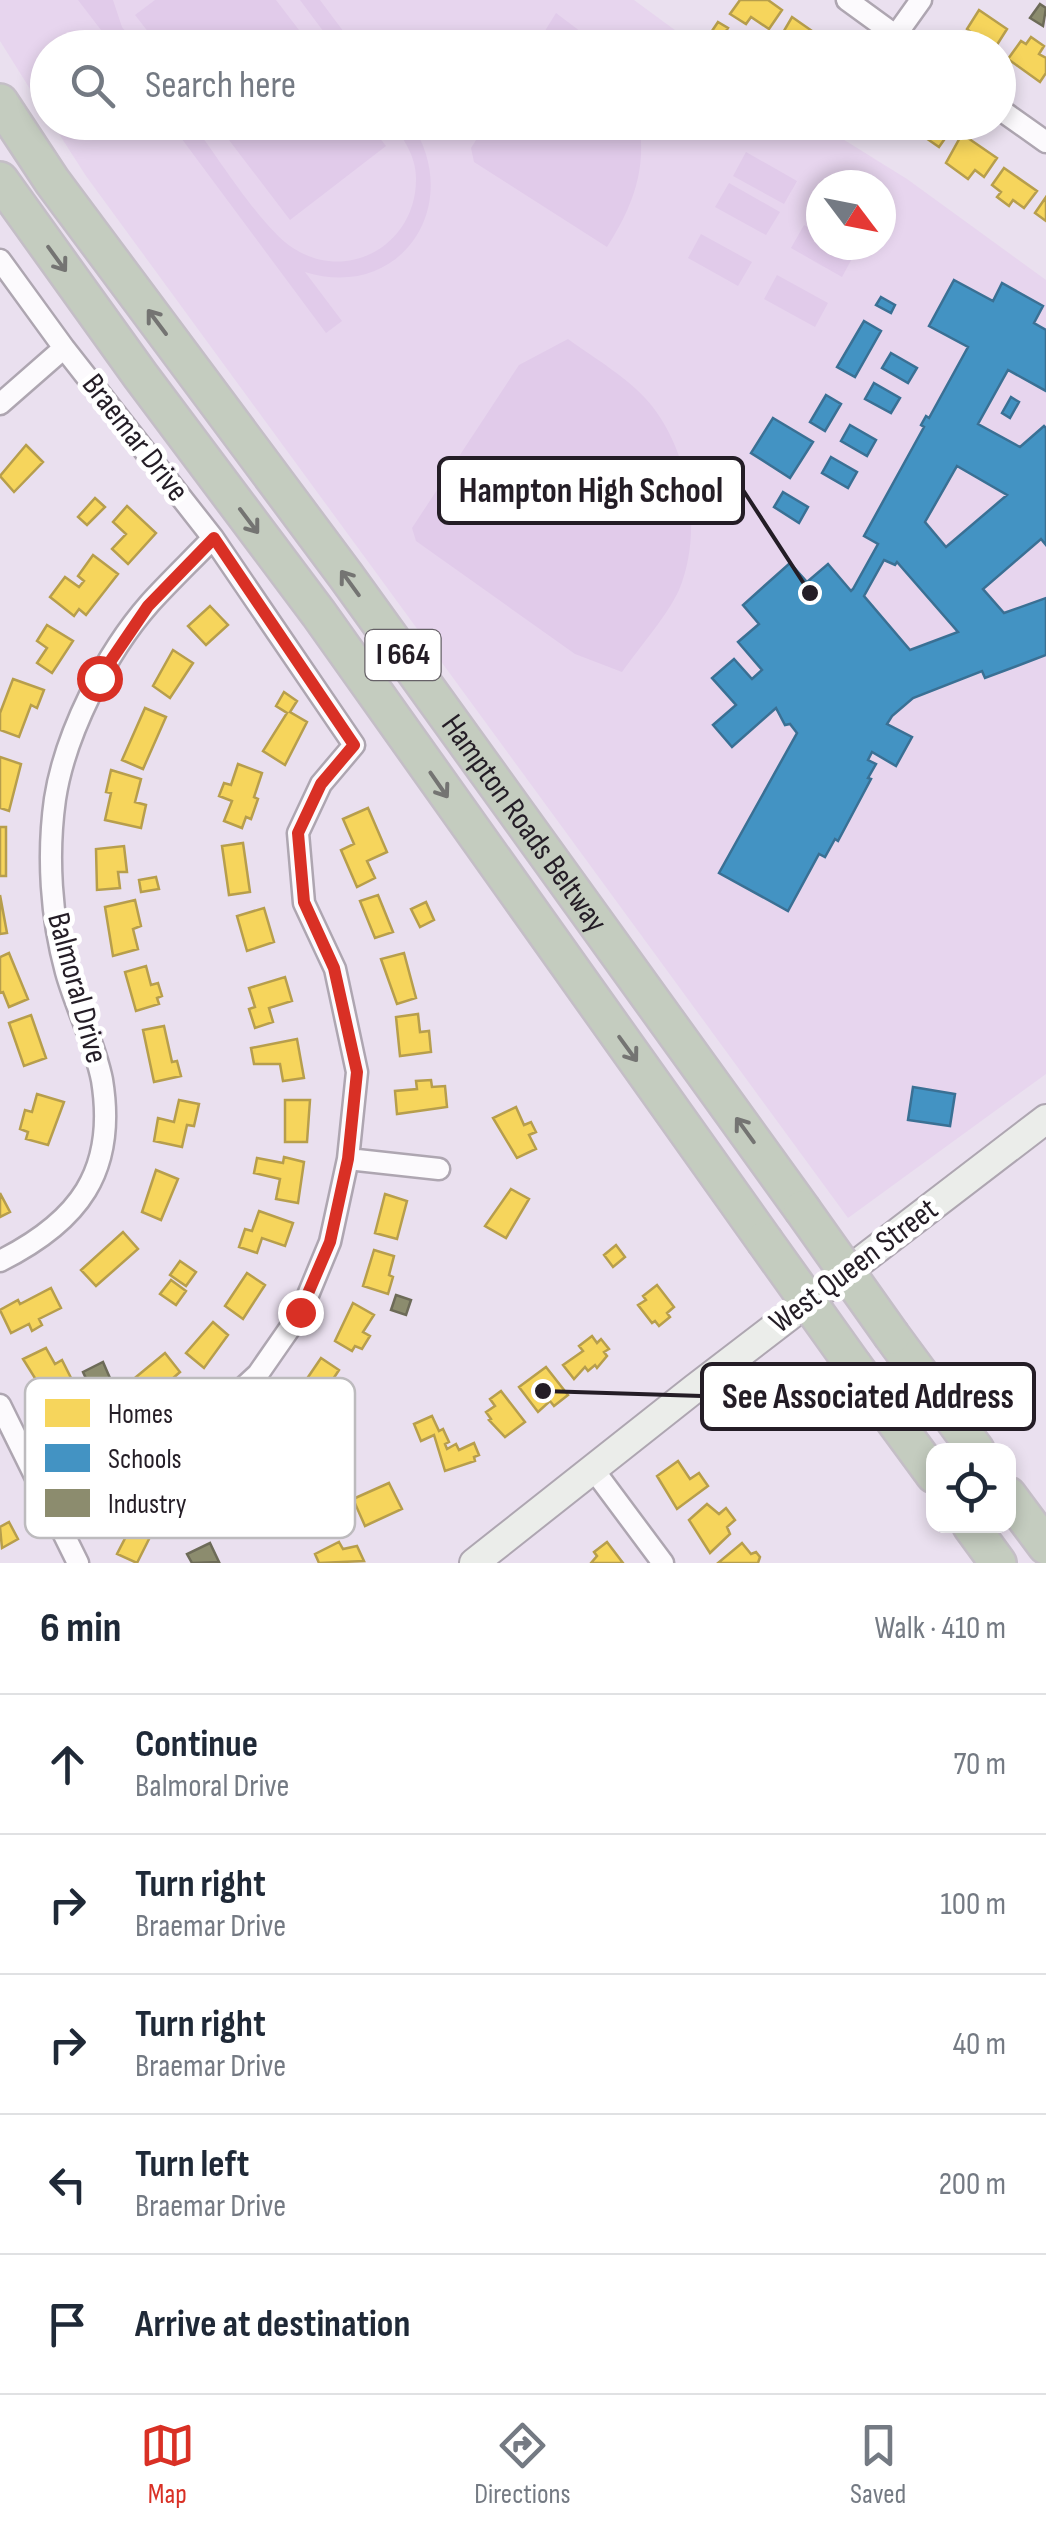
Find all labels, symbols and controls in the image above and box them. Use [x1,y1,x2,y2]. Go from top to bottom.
search box [30,30,1016,140]
icon: search [65,58,120,113]
text: Search here [145,63,296,108]
north arrow [806,170,896,260]
one-way arrow [46,245,67,272]
one-way arrow [146,309,167,336]
street label: Braemar Drive [73,366,197,510]
callout: Hampton High School [439,458,743,523]
text: Hampton High School [459,470,723,513]
one-way arrow [239,507,260,534]
one-way arrow [340,569,361,597]
road number: I 664 [366,630,440,680]
route start [77,656,123,702]
street label: Hampton Roads Beltway [433,707,616,940]
one-way arrow [428,770,449,798]
street label: Balmoral Drive [38,908,116,1068]
one-way arrow [617,1035,638,1063]
one-way arrow [735,1117,756,1144]
street label: West Queen Street [762,1190,946,1342]
route end [278,1290,324,1336]
callout: See Associated Address [702,1364,1034,1429]
text: See Associated Address [722,1376,1014,1419]
legend [25,1378,355,1538]
text: Homes [108,1398,173,1431]
text: Schools [108,1443,182,1476]
map controls [926,1443,1016,1533]
button: locate [926,1443,1016,1533]
text: Industry [108,1488,187,1521]
text: 6 min [40,1603,121,1654]
text: Walk · 410 m [874,1609,1006,1648]
text: Continue [135,1722,258,1767]
icon: ahead [40,1737,95,1792]
text: 70 m [953,1745,1006,1784]
text: Balmoral Drive [135,1767,289,1806]
text: Turn right [135,1862,266,1907]
icon: right [40,1877,95,1932]
text: 100 m [941,1885,1006,1924]
text: Braemar Drive [135,1907,286,1946]
text: Turn right [135,2002,266,2047]
icon: right [40,2017,95,2072]
text: 40 m [953,2025,1006,2064]
text: Braemar Drive [135,2047,286,2086]
text: Turn left [135,2142,249,2187]
icon: left [40,2157,95,2212]
text: 200 m [939,2165,1006,2204]
text: Braemar Drive [135,2187,286,2226]
icon: arrive [40,2297,95,2352]
text: Arrive at destination [135,2302,410,2347]
tab: Map [140,2418,195,2511]
tab: Directions [474,2418,571,2511]
tab: Saved [850,2418,906,2511]

